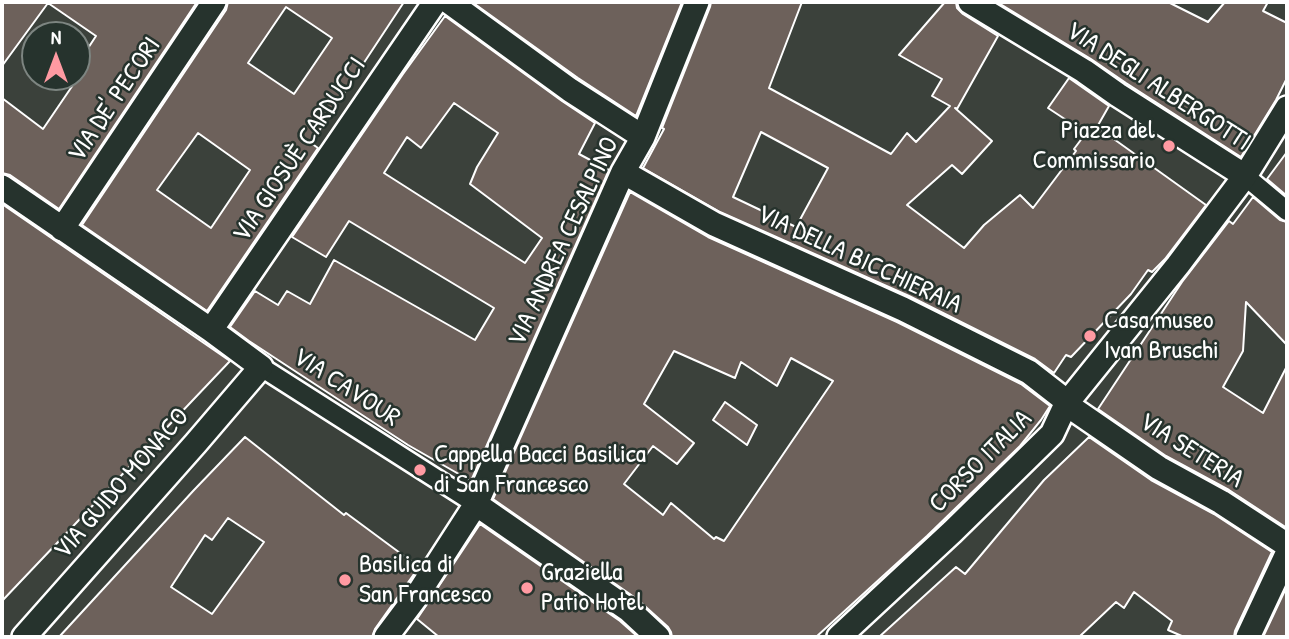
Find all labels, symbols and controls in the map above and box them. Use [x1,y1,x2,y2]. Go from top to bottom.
street label: VIA DEGLI ALBERGOTTI [1060,16,1256,158]
north arrow [21,21,91,91]
text: N [51,24,61,50]
street label: VIA DE' PECORI [62,32,168,168]
street label: VIA GIOSUÈ CARDUCCI [227,52,373,248]
place label: Piazza del Commissario [1033,115,1155,176]
street label: VIA ANDREA CESALPINO [502,132,626,352]
marker: Piazza del Commissario [1161,138,1177,154]
street label: VIA DELLA BICCHIERAIA [752,199,966,321]
place label: Casa museo Ivan Bruschi [1104,305,1219,366]
marker: Casa museo Ivan Bruschi [1082,328,1098,344]
street label: VIA CAVOUR [287,342,405,434]
street label: VIA GUIDO MONACO [48,402,196,566]
street label: CORSO ITALIA [923,404,1039,520]
street label: VIA SETERIA [1133,407,1249,495]
place label: Cappella Bacci Basilica di San Francesco [434,439,646,500]
marker: Cappella Bacci Basilica di San Francesco [412,462,428,478]
place label: Basilica di San Francesco [359,549,492,610]
place label: Graziella Patio Hotel [541,557,644,618]
marker: Basilica di San Francesco [337,572,353,588]
marker: Graziella Patio Hotel [519,580,535,596]

